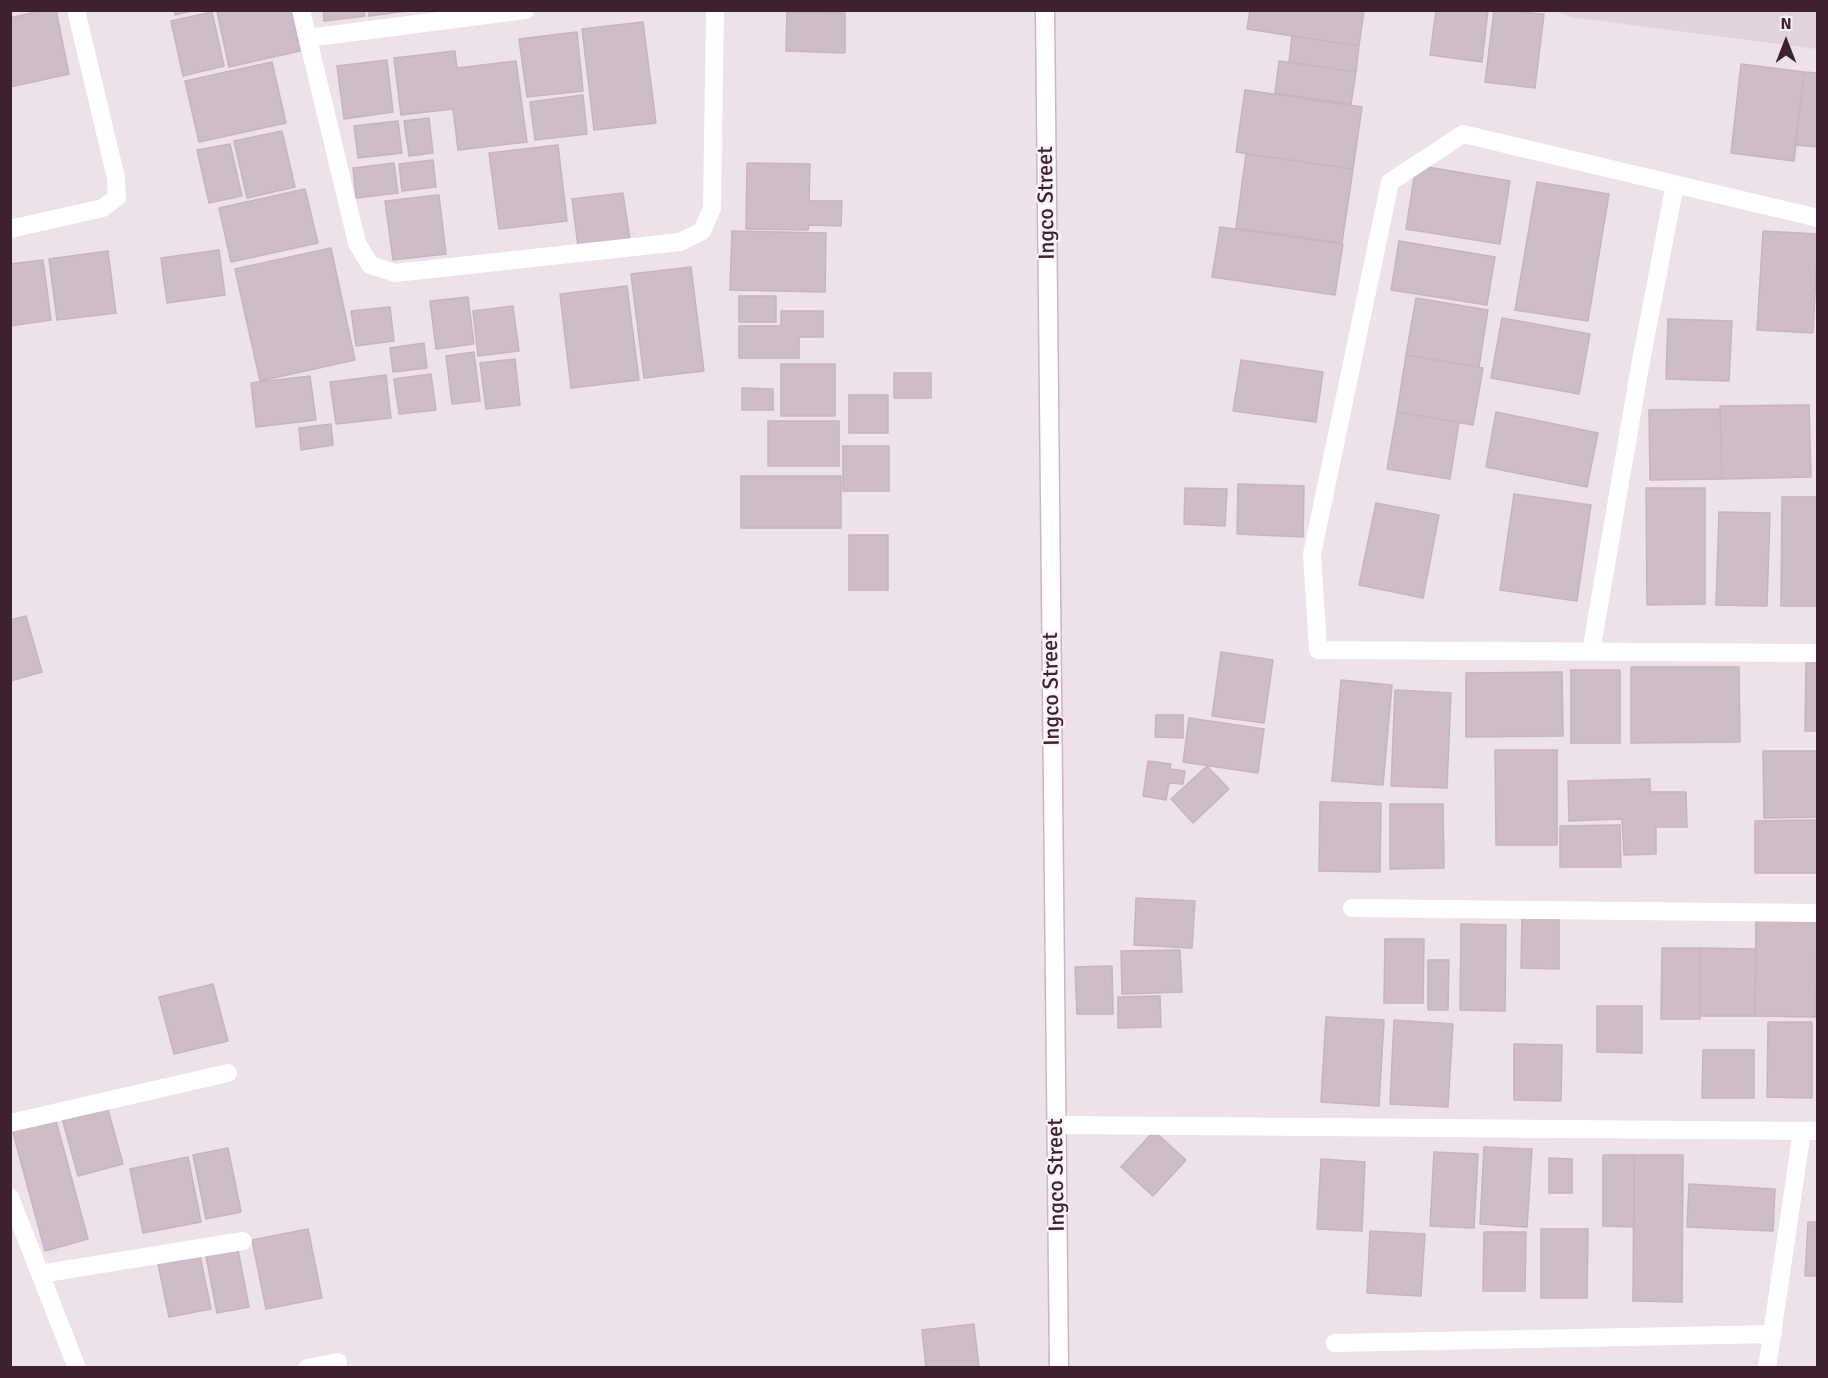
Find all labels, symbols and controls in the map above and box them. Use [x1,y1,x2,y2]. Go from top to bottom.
north arrow [1756,12,1816,72]
text: N [1780,14,1792,34]
street label: Ingco Street [1033,146,1061,260]
street label: Ingco Street [1038,632,1066,746]
street label: Ingco Street [1043,1118,1071,1232]

